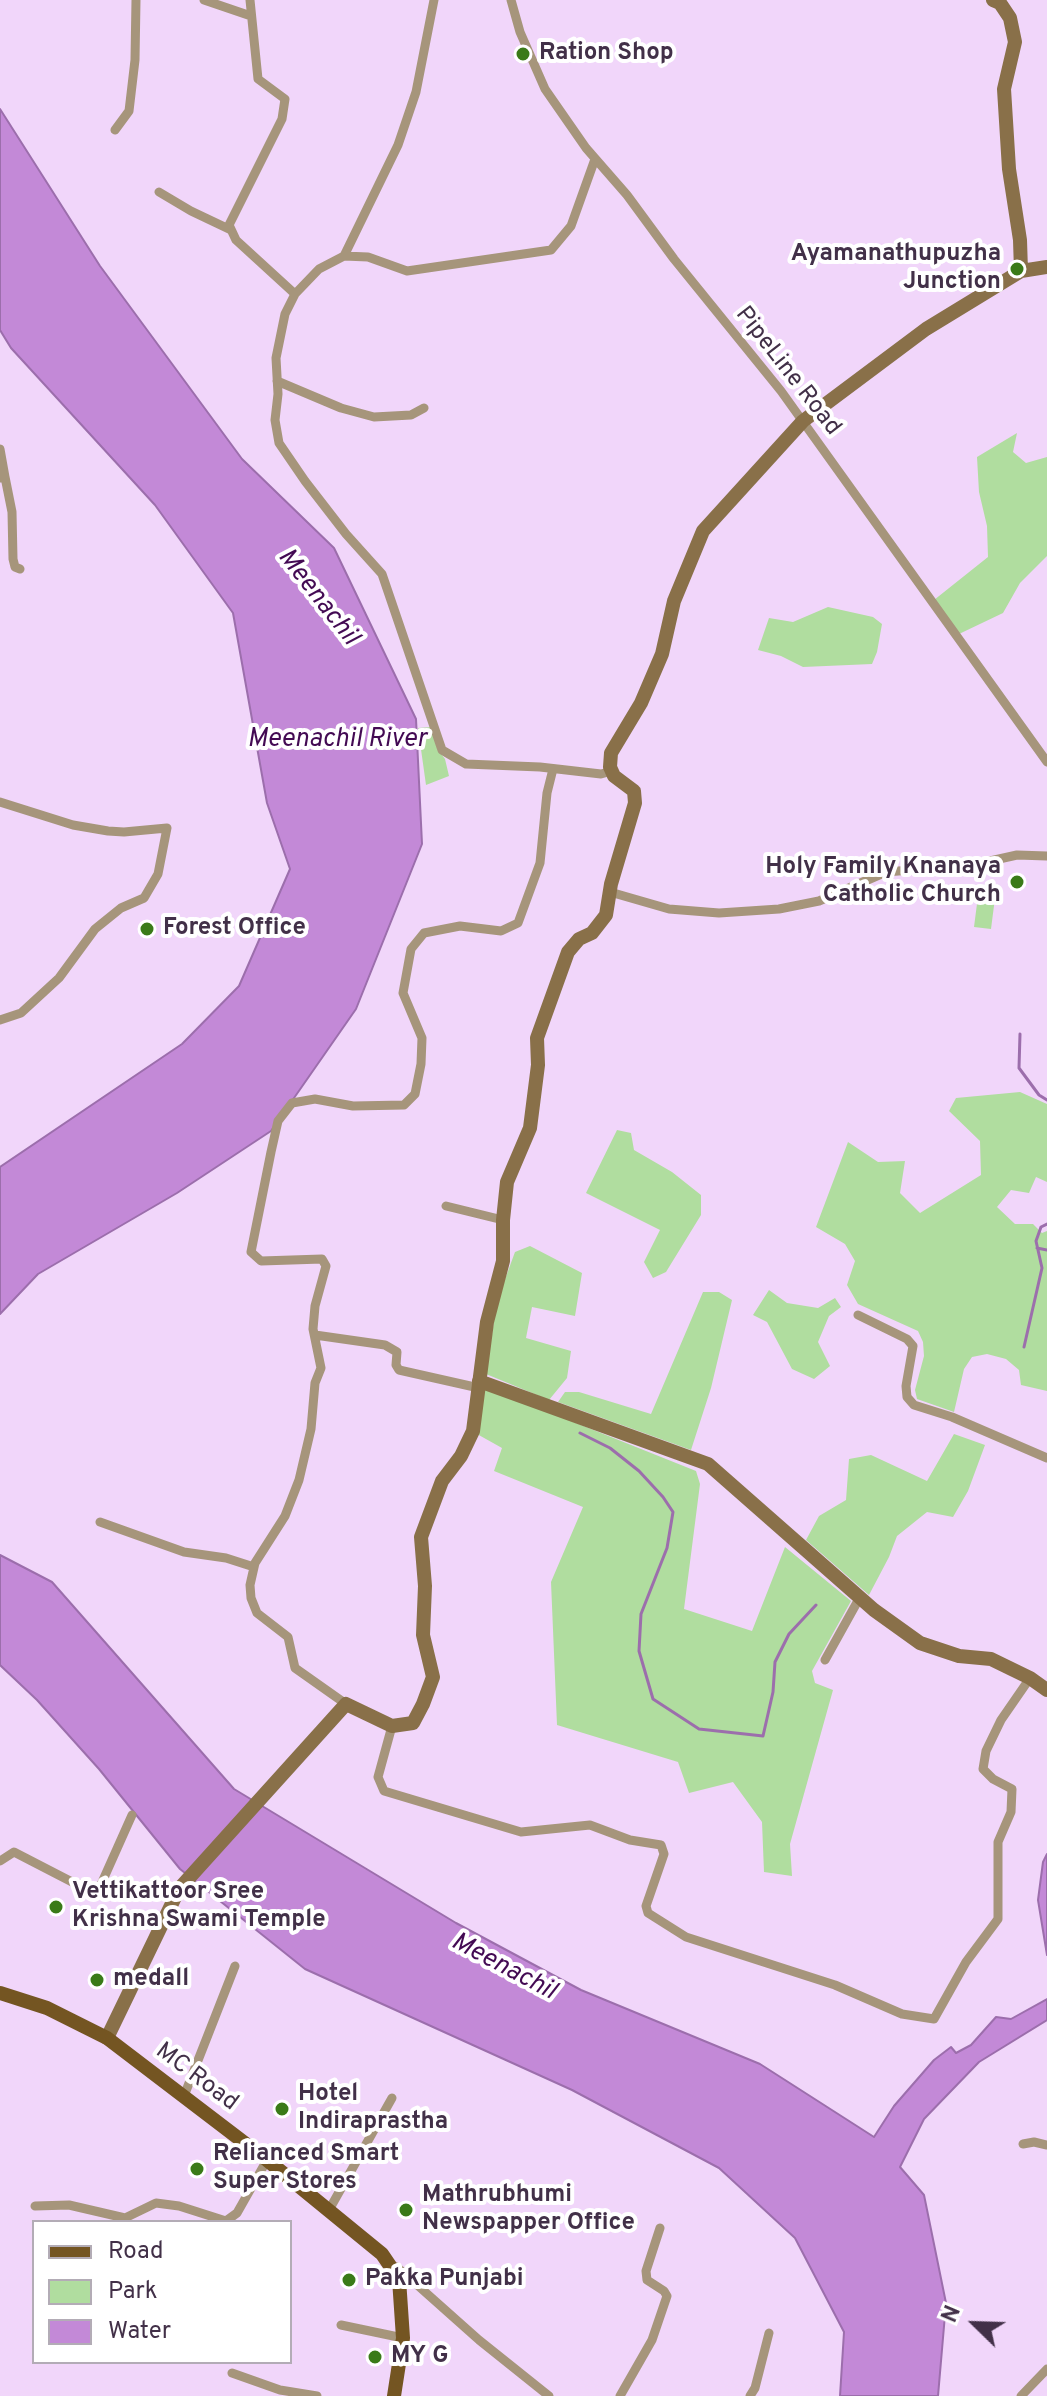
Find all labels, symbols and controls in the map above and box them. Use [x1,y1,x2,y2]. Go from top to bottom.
place label: Ration Shop [539,40,674,68]
marker: Ration Shop [514,45,532,63]
place label: Ayamanathupuzha Junction [791,241,1001,297]
marker: Ayamanathupuzha Junction [1008,260,1026,278]
street label: PipeLine Road [728,302,846,442]
water label: Meenachil [269,543,365,653]
water label: Meenachil River [247,725,427,757]
place label: Holy Family Knanaya Catholic Church [765,854,1001,910]
marker: Holy Family Knanaya Catholic Church [1008,873,1026,891]
place label: Forest Office [163,915,306,943]
marker: Forest Office [138,920,156,938]
place label: Vettikattoor Sree Krishna Swami Temple [72,1879,326,1935]
marker: Vettikattoor Sree Krishna Swami Temple [47,1898,65,1916]
water label: Meenachil [445,1927,561,2009]
place label: medall [113,1966,189,1994]
marker: medall [88,1971,106,1989]
street label: MC Road [149,2038,243,2118]
place label: Hotel Indiraprastha [298,2081,448,2137]
marker: Hotel Indiraprastha [273,2100,291,2118]
place label: Relianced Smart Super Stores [213,2141,399,2197]
marker: Relianced Smart Super Stores [188,2160,206,2178]
place label: Mathrubhumi Newspapper Office [422,2182,635,2238]
marker: Mathrubhumi Newspapper Office [397,2201,415,2219]
legend [32,2220,292,2364]
text: Road [108,2237,164,2267]
place label: Pakka Punjabi [365,2266,524,2294]
marker: Pakka Punjabi [340,2271,358,2289]
text: Park [108,2277,158,2307]
north arrow [935,2284,1015,2364]
text: N [937,2302,968,2327]
text: Water [108,2317,171,2347]
place label: MY G [391,2343,449,2371]
marker: MY G [366,2348,384,2366]

